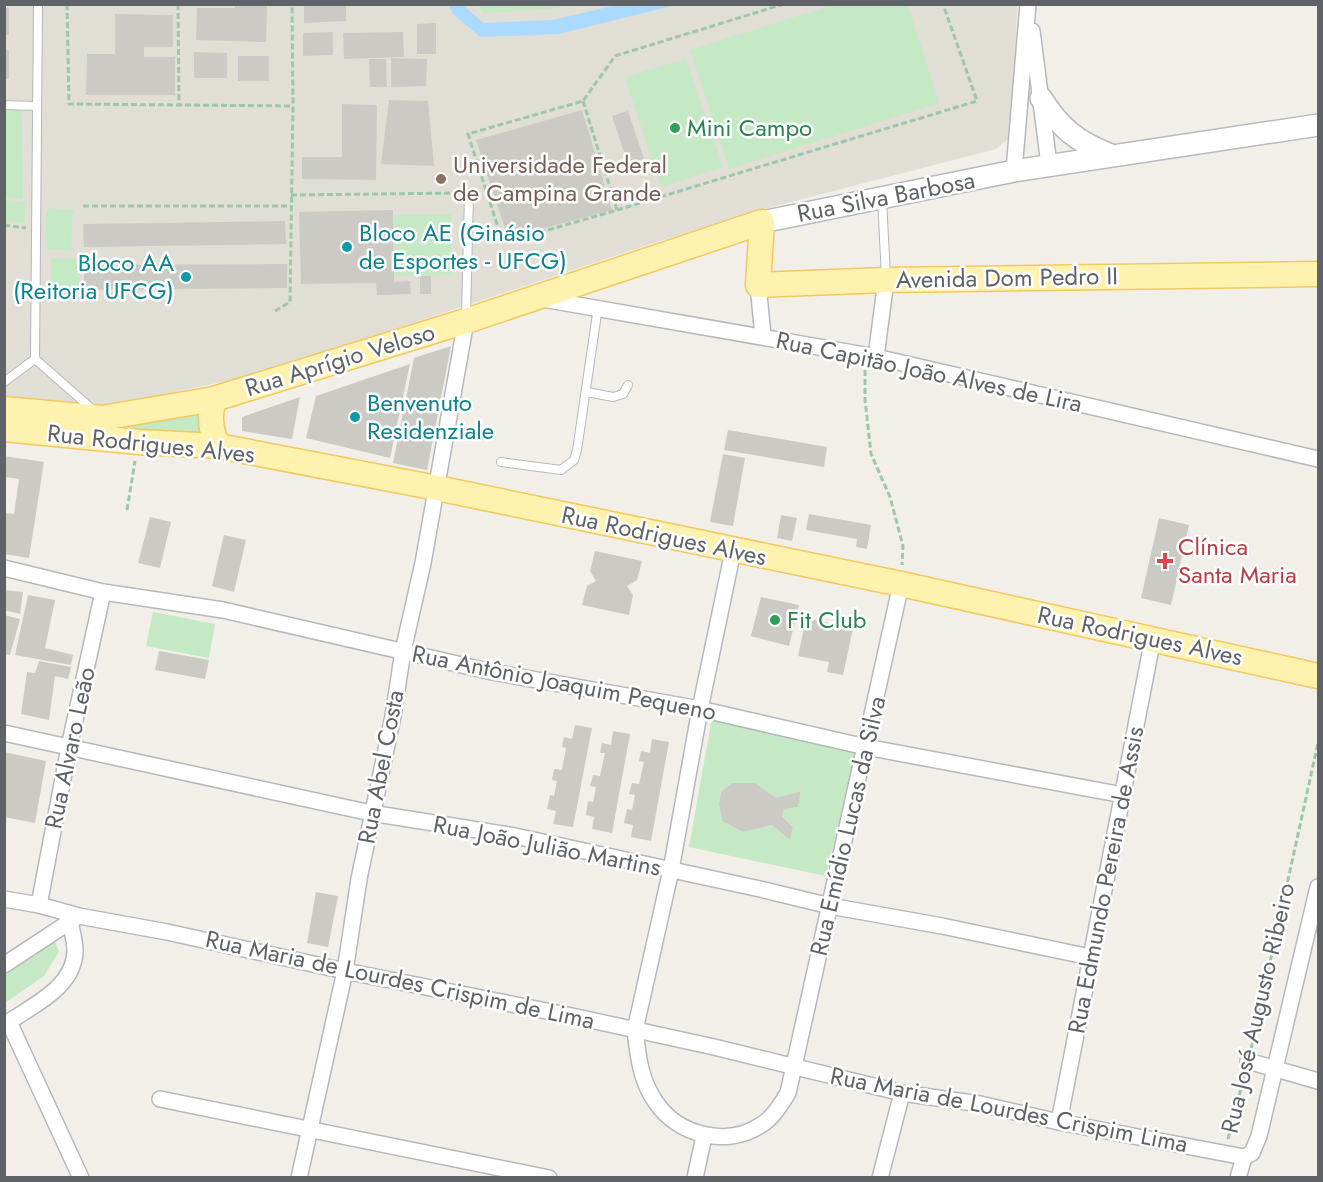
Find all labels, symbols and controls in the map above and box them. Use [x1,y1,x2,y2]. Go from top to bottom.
place label: Mini Campo [687,110,812,145]
marker: Mini Campo [668,121,682,135]
place label: Universidade Federal de Campina Grande [453,147,667,210]
street label: Rua Silva Barbosa [794,162,978,231]
marker: Universidade Federal de Campina Grande [434,172,448,186]
place label: Bloco AE (Ginásio de Esportes - UFCG) [359,215,567,278]
marker: Bloco AE (Ginásio de Esportes - UFCG) [340,240,354,254]
place label: Bloco AA (Reitoria UFCG) [13,245,174,308]
street label: Avenida Dom Pedro II [896,258,1118,297]
marker: Bloco AA (Reitoria UFCG) [179,270,193,284]
street label: Rua Aprígio Veloso [241,314,439,405]
street label: Rua Capitão João Alves de Lira [773,322,1085,421]
place label: Benvenuto Residenziale [367,385,494,448]
marker: Benvenuto Residenziale [348,410,362,424]
street label: Rua Rodrigues Alves [45,415,257,472]
street label: Rua Rodrigues Alves [558,497,770,574]
place label: Clínica Santa Maria [1178,529,1297,592]
marker: Clínica Santa Maria [1156,552,1174,570]
street label: Rua Rodrigues Alves [1034,597,1246,674]
place label: Fit Club [787,602,866,637]
marker: Fit Club [768,613,782,627]
street label: Rua Antônio Joaquim Pequeno [409,636,719,729]
street label: Rua Alvaro Leão [35,664,104,832]
street label: Rua Abel Costa [348,687,413,847]
street label: Rua Emídio Lucas da Silva [801,693,894,959]
street label: Rua Edmundo Pereira de Assis [1059,723,1152,1036]
street label: Rua João Julião Martins [430,806,664,885]
street label: Rua José Augusto Ribeiro [1212,879,1303,1136]
street label: Rua Maria de Lourdes Crispim de Lima [202,921,598,1038]
street label: Rua Maria de Lourdes Crispim Lima [827,1058,1191,1161]

